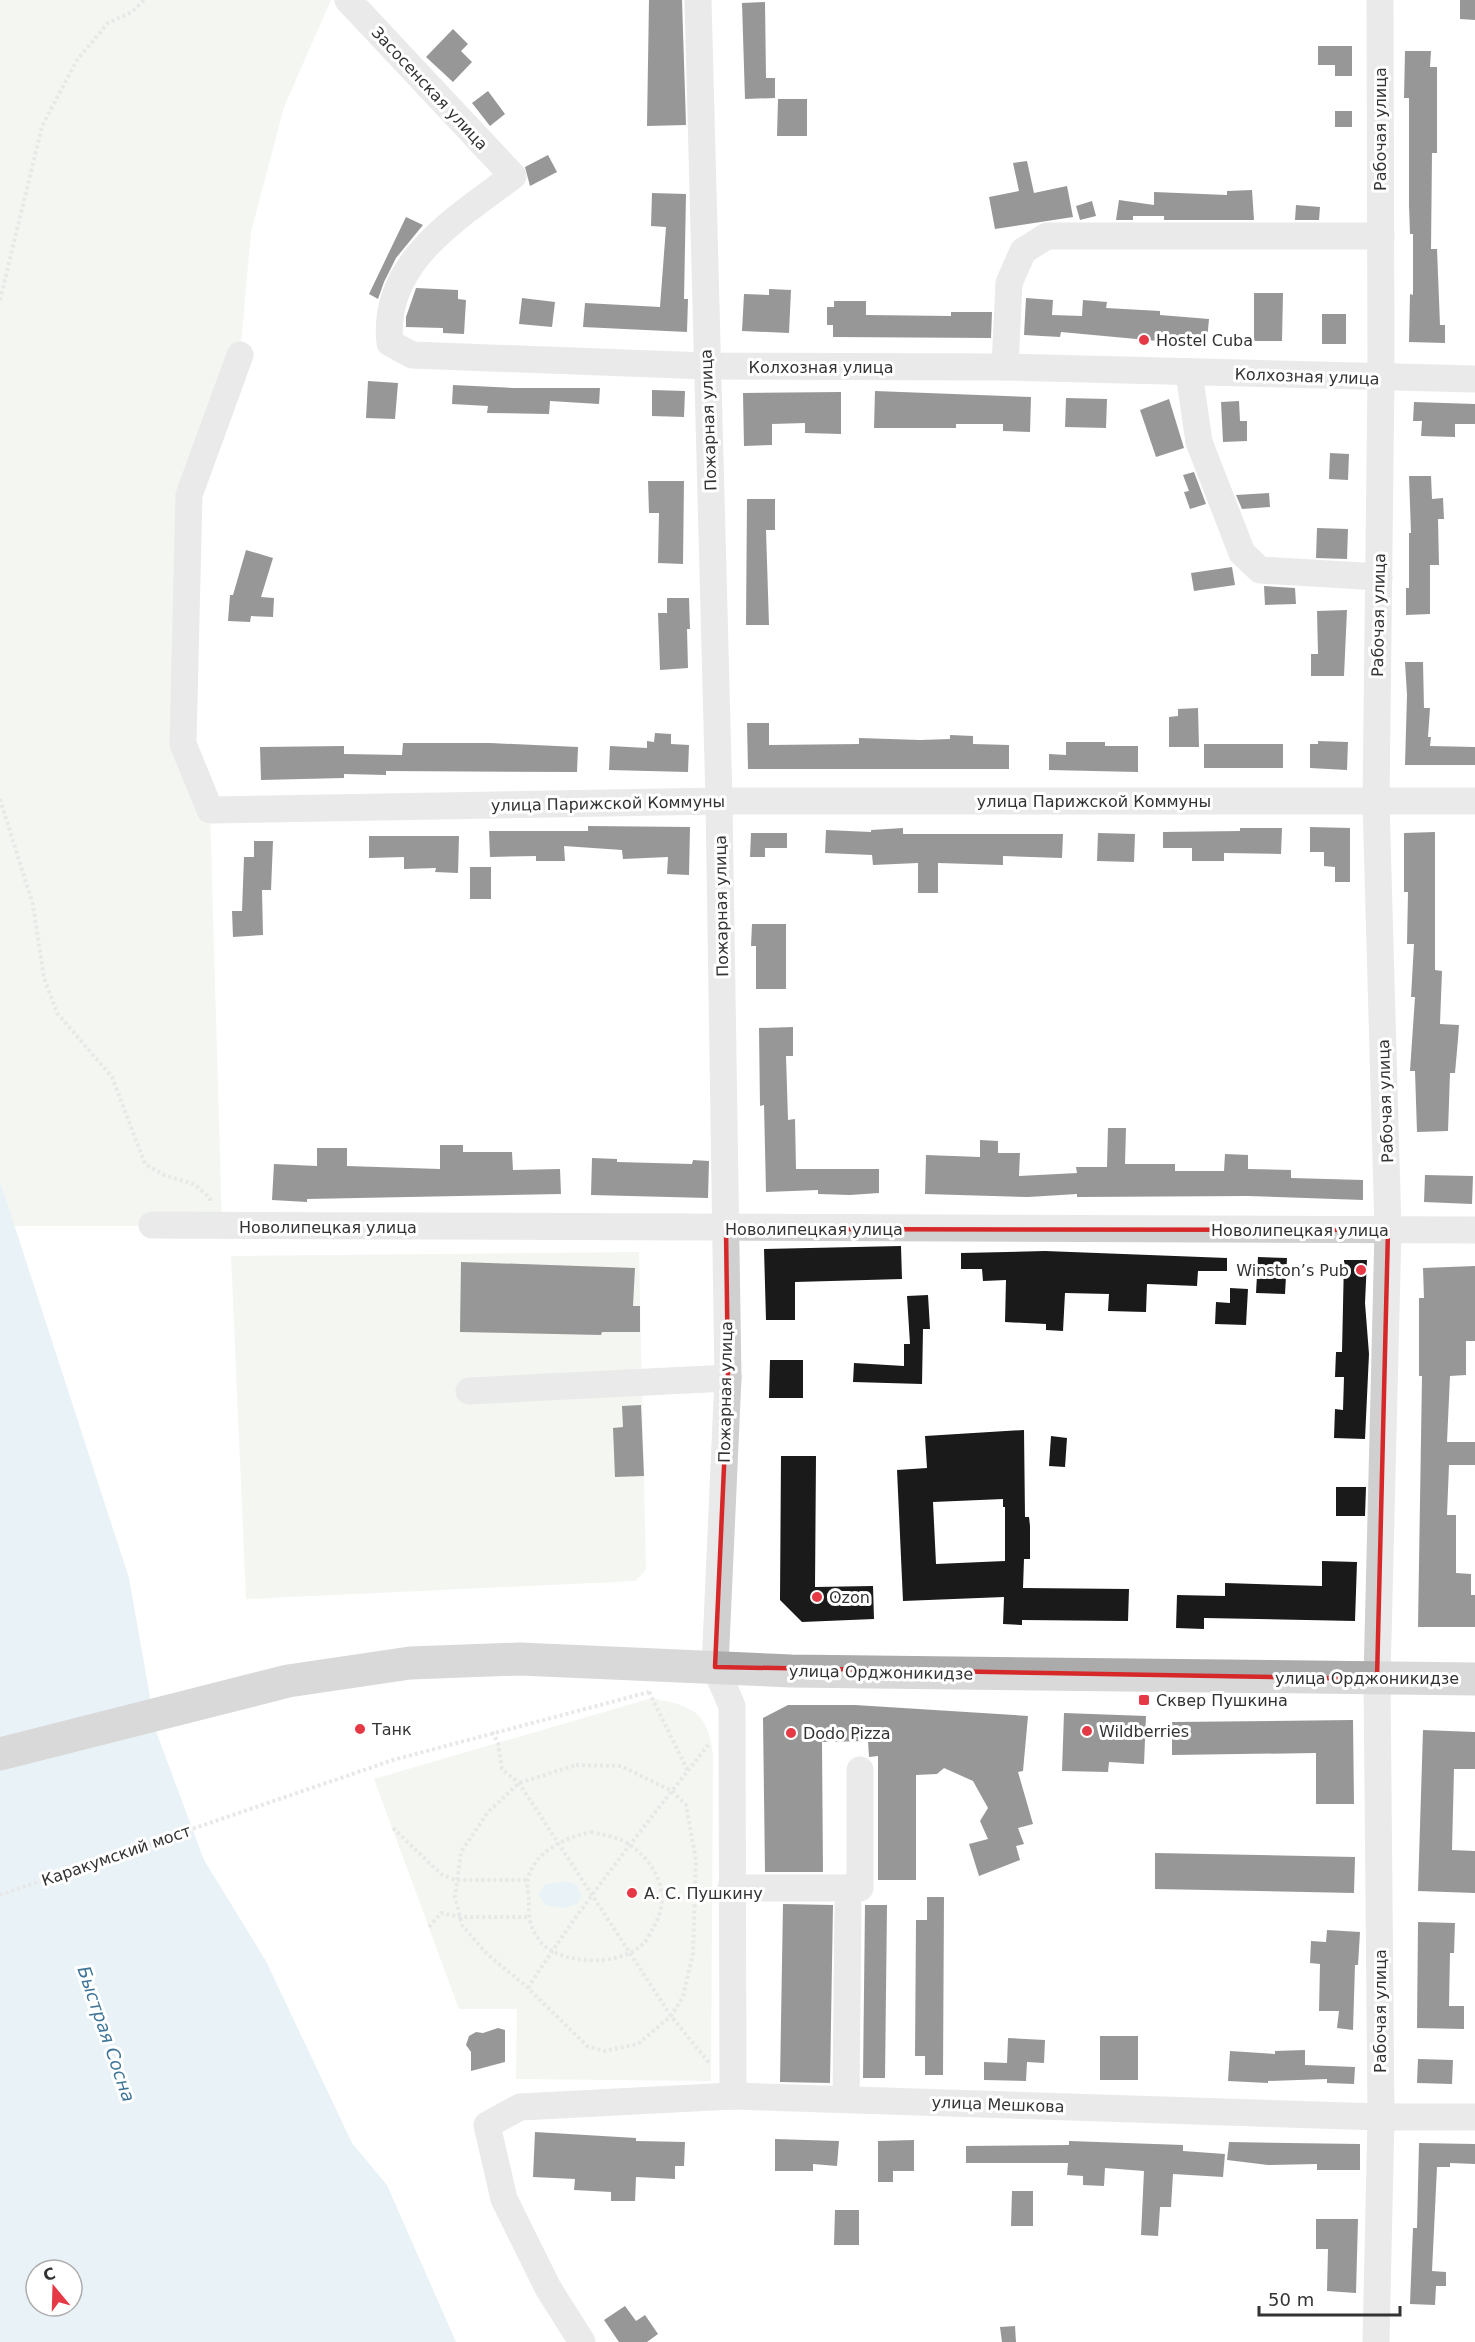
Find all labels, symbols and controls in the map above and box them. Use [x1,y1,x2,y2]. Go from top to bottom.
street label: Засосенская улица [368,23,492,154]
street label: Рабочая улица [1371,67,1390,191]
place label: Hostel Cuba [1156,331,1253,350]
marker: Hostel Cuba [1137,333,1151,347]
street label: Пожарная улица [697,349,720,491]
street label: Колхозная улица [749,358,893,377]
street label: Колхозная улица [1234,364,1380,389]
street label: Рабочая улица [1368,553,1389,677]
street label: улица Парижской Коммуны [491,792,725,815]
street label: улица Парижской Коммуны [977,792,1211,811]
street label: Пожарная улица [711,835,732,977]
street label: Рабочая улица [1374,1039,1397,1163]
street label: Новолипецкая улица [239,1218,417,1237]
street label: Новолипецкая улица [725,1220,903,1239]
street label: Новолипецкая улица [1211,1221,1389,1240]
place label: Winston’s Pub [1236,1261,1349,1280]
marker: Winston’s Pub [1354,1263,1368,1277]
street label: Пожарная улица [715,1321,736,1463]
place label: Ozon [829,1588,870,1607]
marker: Ozon [810,1590,824,1604]
street label: улица Орджоникидзе [789,1661,973,1684]
street label: улица Орджоникидзе [1275,1669,1459,1688]
place label: Сквер Пушкина [1156,1691,1288,1710]
marker: Сквер Пушкина [1137,1693,1151,1707]
place label: Танк [371,1720,412,1739]
marker: Танк [353,1722,367,1736]
place label: Wildberries [1099,1722,1189,1741]
place label: Dodo Pizza [803,1724,890,1743]
marker: Wildberries [1080,1724,1094,1738]
marker: Dodo Pizza [784,1726,798,1740]
street label: Каракумский мост [39,1821,193,1890]
place label: А. С. Пушкину [644,1884,763,1903]
marker: А. С. Пушкину [625,1886,639,1900]
street label: Рабочая улица [1371,1949,1390,2073]
water label: Быстрая Сосна [73,1963,140,2104]
street label: улица Мешкова [931,2093,1065,2116]
north arrow [24,2258,84,2318]
text: С [41,2263,58,2285]
scale bar [1259,2279,1400,2317]
text: 50 m [1268,2289,1314,2310]

